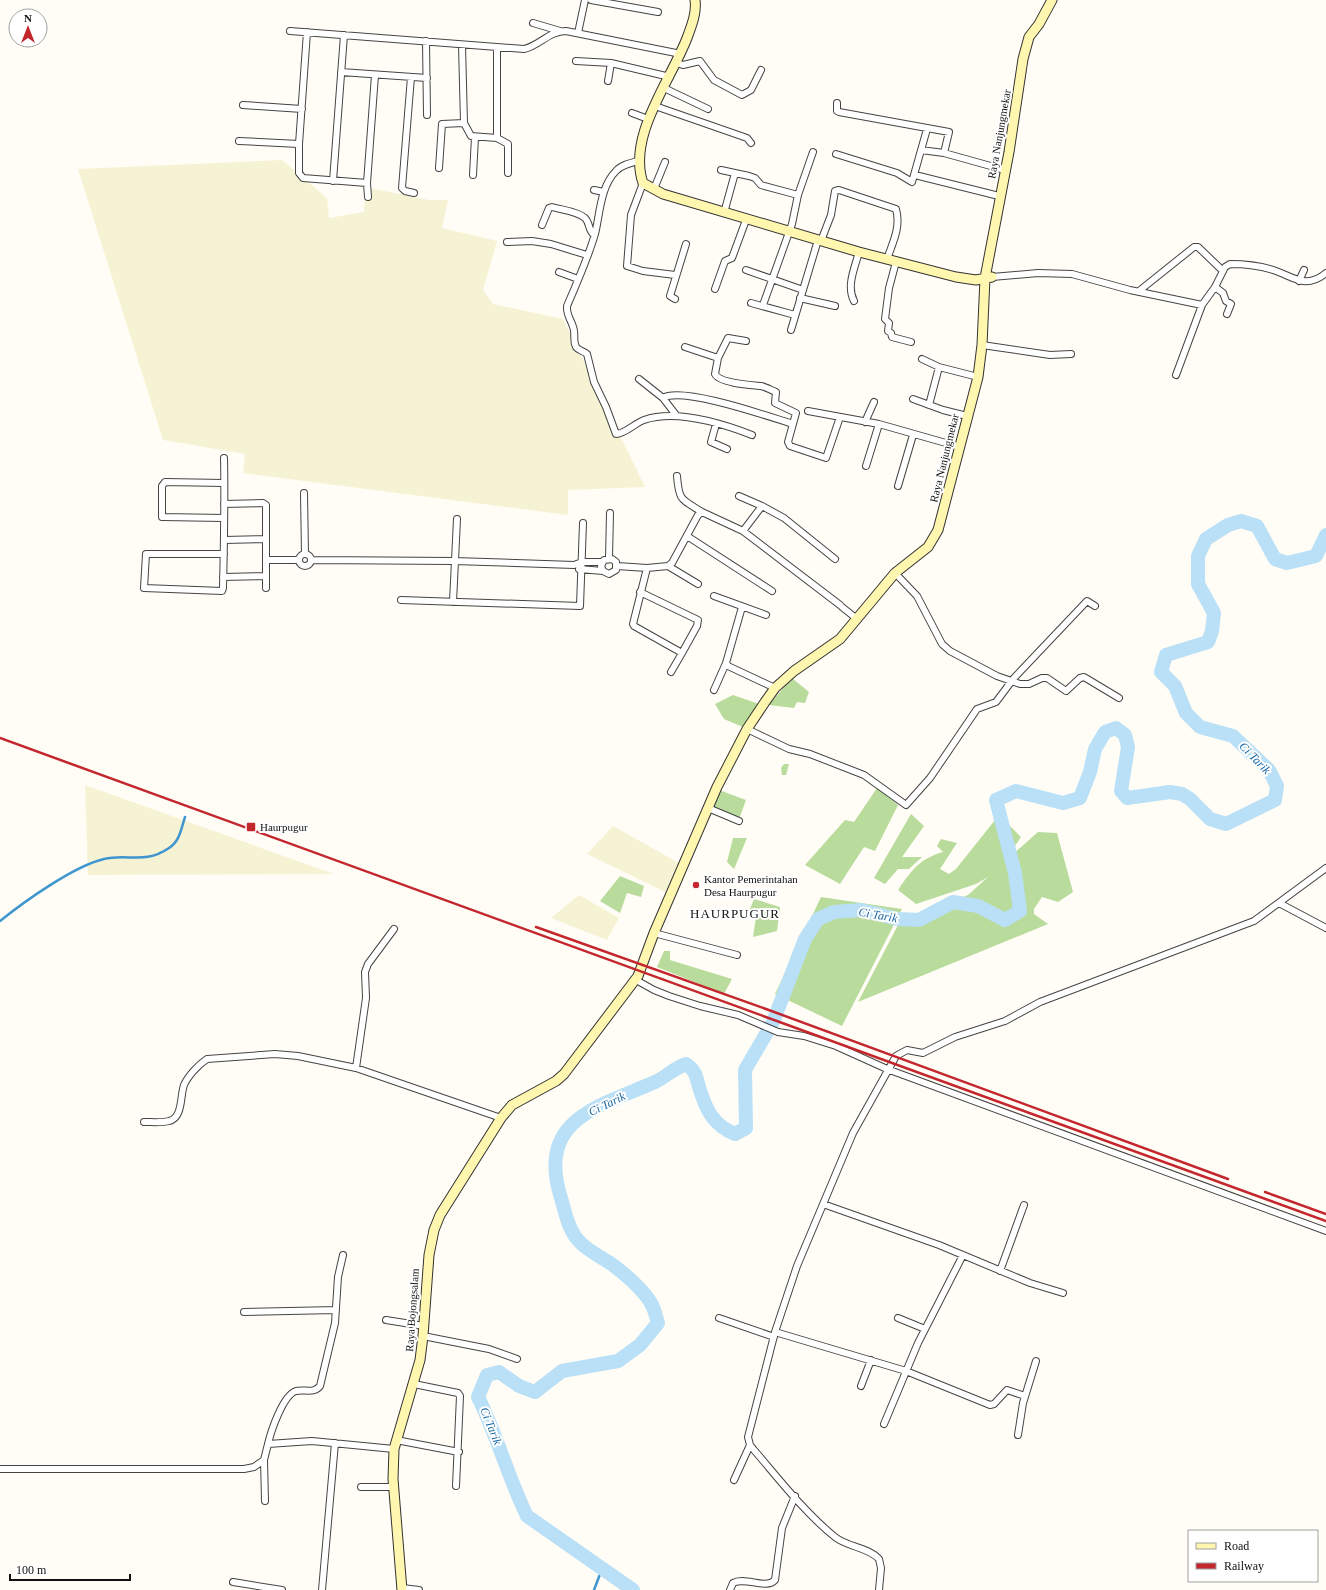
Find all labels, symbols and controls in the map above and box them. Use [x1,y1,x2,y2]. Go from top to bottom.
north arrow [8,8,48,48]
text: N [24,12,32,24]
street label: Raya Nanjungmekar [985,88,1013,180]
street label: Raya Nanjungmekar [927,412,961,503]
water label: Ci Tarik [1236,739,1274,777]
marker: Haurpugur [245,821,257,833]
place label: Haurpugur [260,821,308,833]
place label: Kantor Pemerintahan Desa Haurpugur [704,873,798,898]
marker: Kantor Pemerintahan Desa Haurpugur [691,880,701,890]
water label: Ci Tarik [857,905,899,925]
district label: HAURPUGUR [690,906,780,921]
water label: Ci Tarik [586,1089,628,1119]
street label: Raya Bojongsalam [403,1268,421,1352]
water label: Ci Tarik [477,1405,505,1447]
legend [1188,1530,1318,1582]
text: Road [1224,1539,1249,1553]
scale bar [10,1556,130,1582]
text: Railway [1224,1559,1264,1573]
text: 100 m [16,1563,47,1577]

